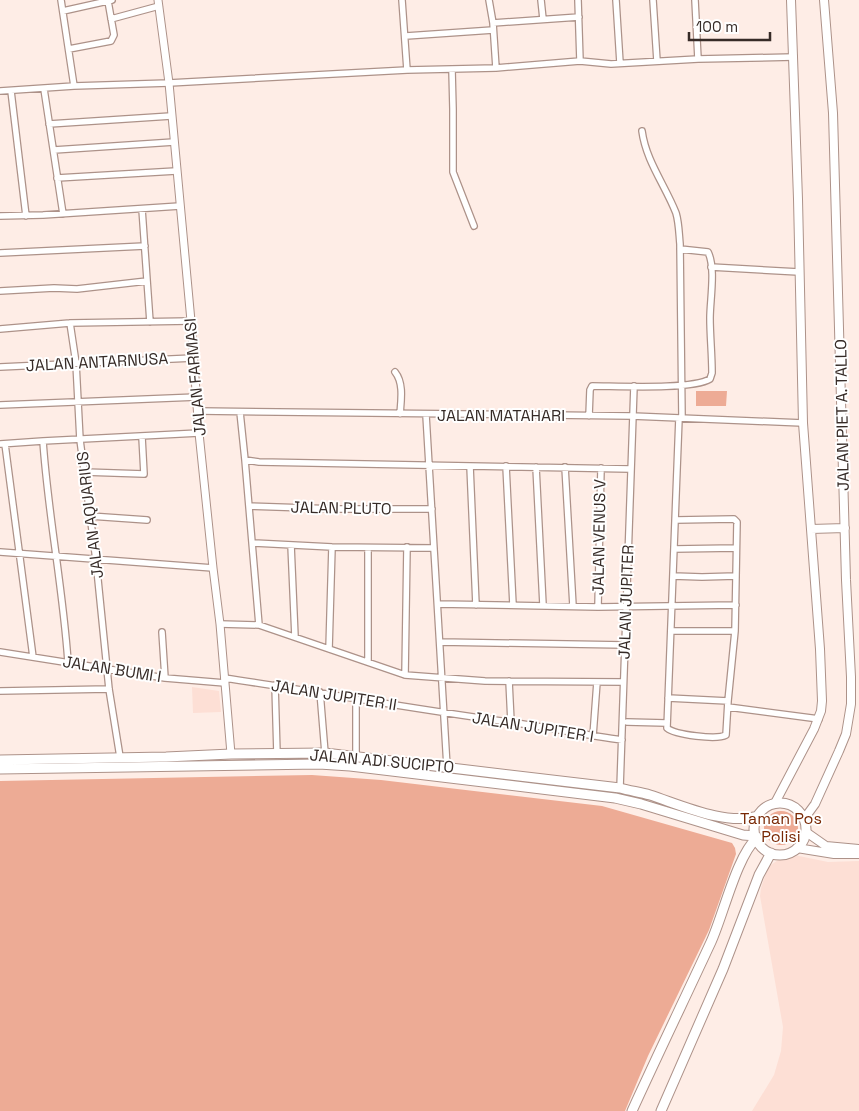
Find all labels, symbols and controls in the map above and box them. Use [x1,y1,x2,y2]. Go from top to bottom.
scale bar [689,10,770,42]
text: 100 m [696,17,738,36]
street label: JALAN FARMASI [179,317,211,437]
street label: JALAN PIET A. TALLO [830,339,854,491]
street label: JALAN ANTARNUSA [25,348,169,376]
street label: JALAN MATAHARI [437,405,565,426]
street label: JALAN AQUARIUS [72,450,108,580]
street label: JALAN VENUS V [587,479,611,595]
street label: JALAN PLUTO [290,497,392,519]
street label: JALAN JUPITER [614,544,638,660]
street label: JALAN BUMI I [61,651,163,687]
street label: JALAN JUPITER II [270,675,398,715]
street label: JALAN JUPITER I [471,707,595,747]
street label: JALAN ADI SUCIPTO [309,744,455,778]
park label: Taman Pos Polisi [740,808,822,847]

